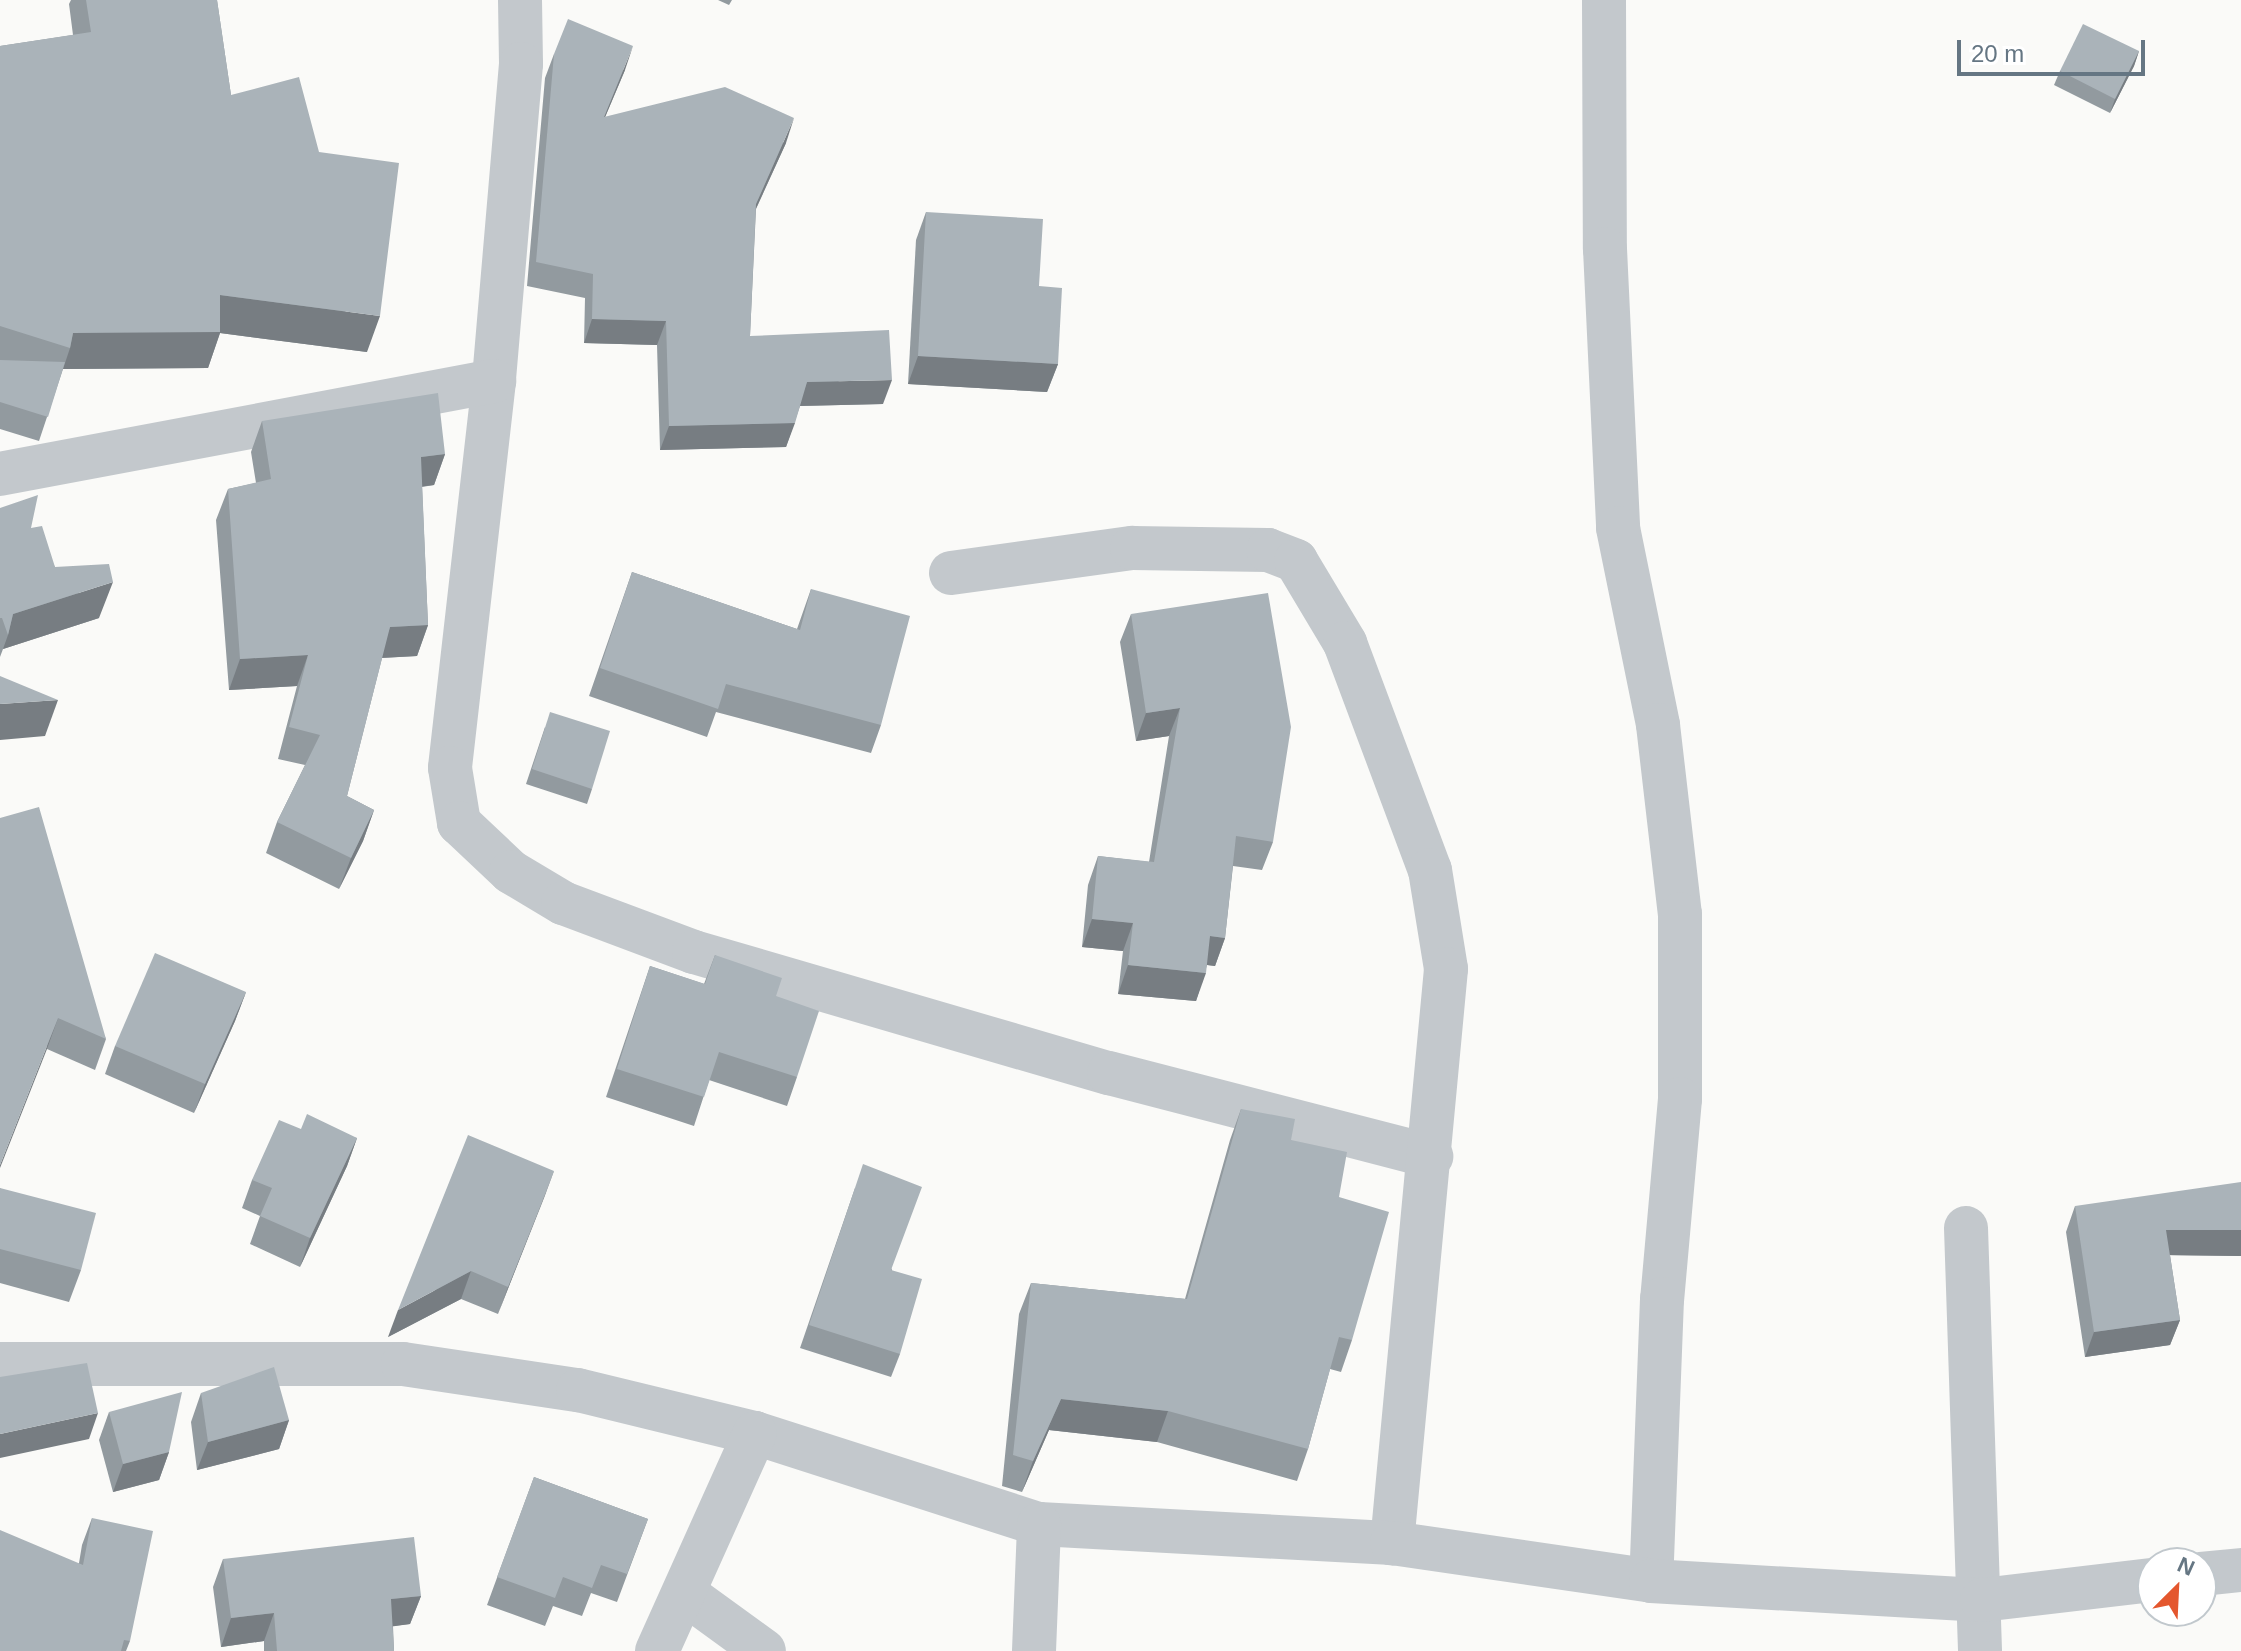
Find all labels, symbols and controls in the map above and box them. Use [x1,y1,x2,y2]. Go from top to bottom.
scale bar [1961,24,2149,74]
text: 20 m [1971,40,2024,67]
north arrow [2137,1547,2217,1627]
text: N [2174,1552,2198,1581]

